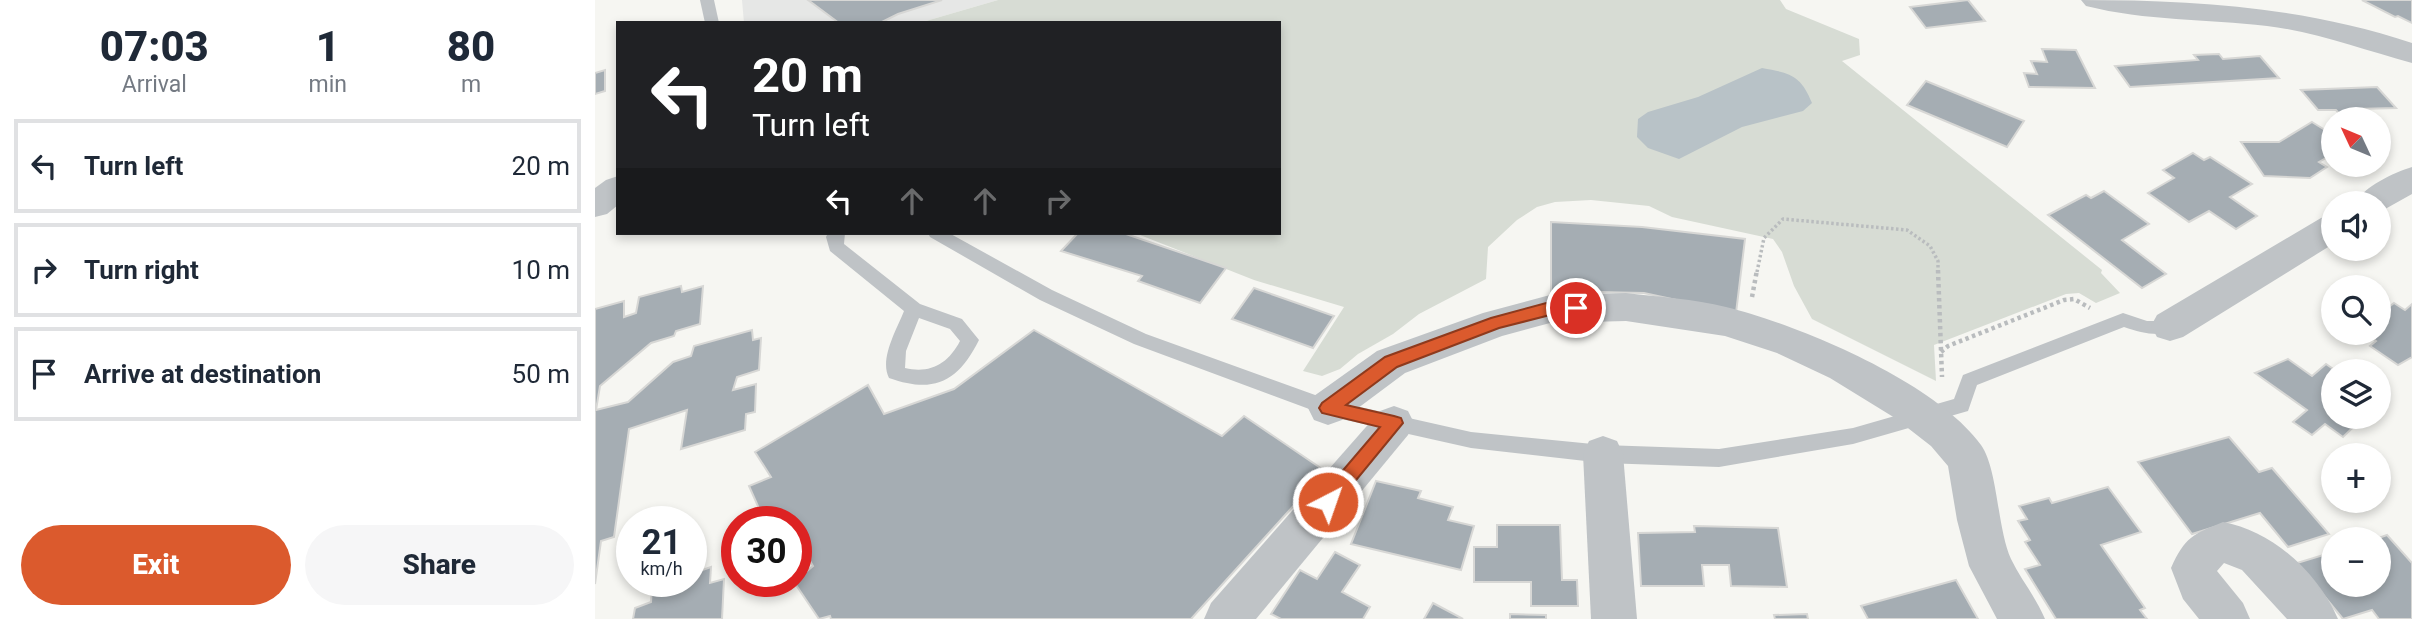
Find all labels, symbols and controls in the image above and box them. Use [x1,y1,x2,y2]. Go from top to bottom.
text: 07:03 [100,22,209,71]
text: 1 [316,22,340,71]
text: 80 [447,22,495,71]
text: 20 m [752,47,863,104]
icon: left [637,49,728,140]
text: Arrival [122,71,187,98]
text: min [309,71,347,98]
text: m [461,71,481,98]
text: Turn left [752,106,870,144]
north arrow [2321,107,2391,177]
map controls [2321,107,2391,597]
icon: left [25,147,63,185]
text: Turn left [84,151,183,181]
text: 20 m [512,151,570,181]
icon: left [820,182,858,220]
icon: ahead [893,182,931,220]
icon: ahead [966,182,1004,220]
icon: right [1039,182,1077,220]
button: sound [2321,191,2391,261]
icon: right [25,251,63,289]
text: Turn right [84,255,199,285]
text: 10 m [512,255,570,285]
button: search [2321,275,2391,345]
pin [1546,278,1606,338]
icon: arrive [1557,289,1595,327]
icon: arrive [25,355,63,393]
text: Arrive at destination [84,359,321,389]
text: 50 m [512,359,570,389]
button: layers [2321,359,2391,429]
button: + [2321,443,2391,513]
position arrow [1291,465,1365,539]
speed limit sign: 30 [721,506,812,597]
text: 21 [641,522,682,563]
button: Exit [21,525,291,605]
button: Share [305,525,574,605]
button: − [2321,527,2391,597]
text: km/h [640,558,683,579]

